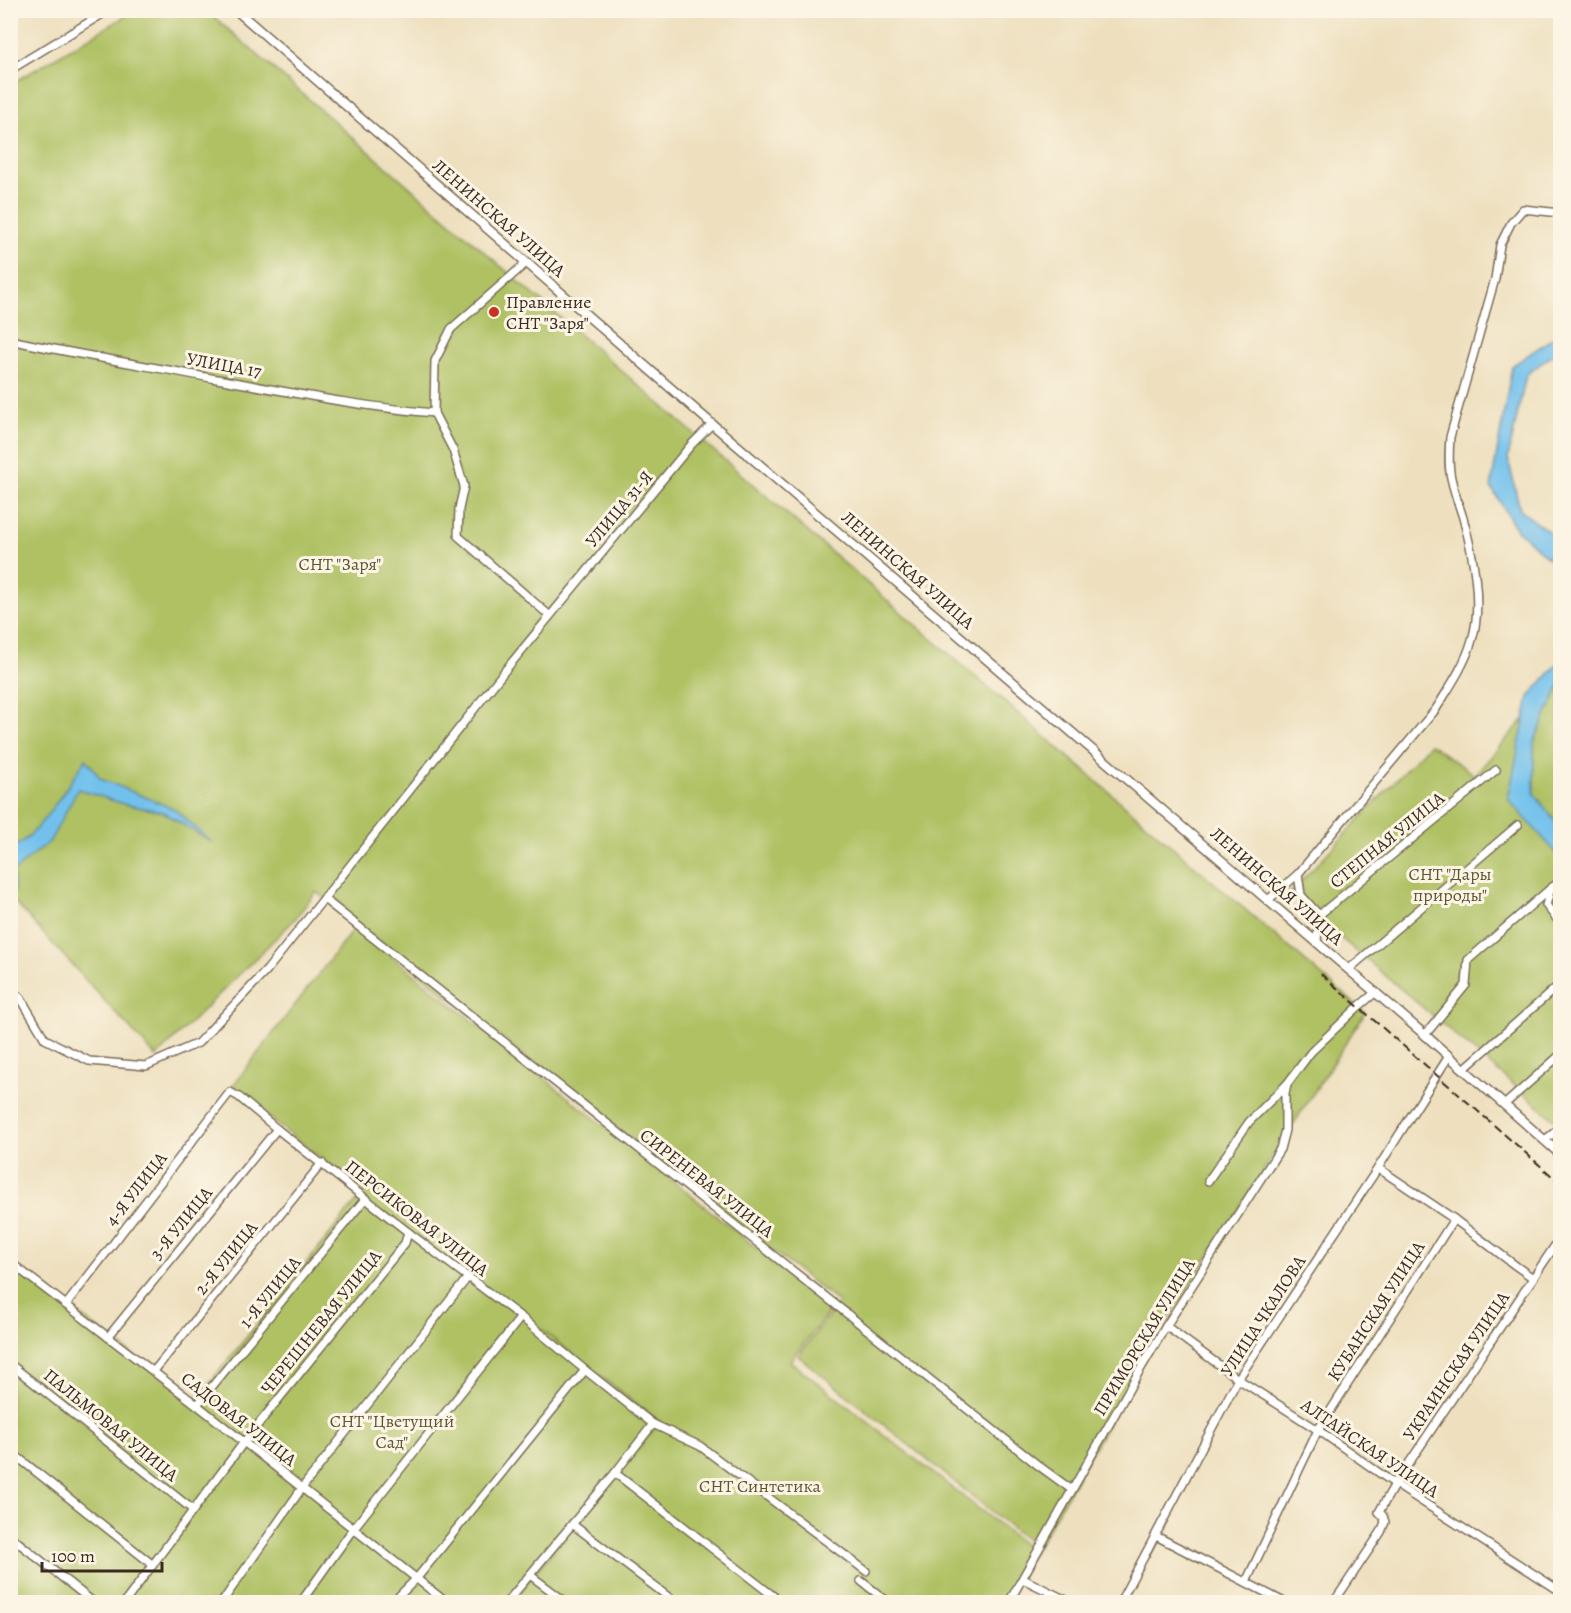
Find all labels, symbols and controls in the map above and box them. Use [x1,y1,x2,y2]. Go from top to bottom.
street label: ЛЕНИНСКАЯ УЛИЦА [427,154,571,283]
place label: Правление СНТ "Заря" [506,290,591,335]
marker: Правление СНТ "Заря" [487,305,501,319]
street label: УЛИЦА 17 [185,347,264,383]
street label: УЛИЦА 31-Я [580,466,658,552]
street label: ЛЕНИНСКАЯ УЛИЦА [836,506,980,635]
park label: СНТ "Заря" [299,552,381,576]
street label: СТЕПНАЯ УЛИЦА [1325,786,1450,894]
street label: ЛЕНИНСКАЯ УЛИЦА [1205,822,1349,951]
park label: СНТ "Дары природы" [1408,862,1492,907]
street label: СИРЕНЕВАЯ УЛИЦА [635,1123,779,1243]
street label: 4-Я УЛИЦА [99,1147,173,1231]
street label: ПЕРСИКОВАЯ УЛИЦА [340,1154,494,1282]
street label: 3-Я УЛИЦА [144,1181,218,1264]
street label: 2-Я УЛИЦА [189,1216,263,1300]
street label: КУБАНСКАЯ УЛИЦА [1322,1236,1431,1386]
street label: ЧЕРЕШНЕВАЯ УЛИЦА [255,1244,387,1399]
street label: УЛИЦА ЧКАЛОВА [1215,1250,1311,1381]
street label: 1-Я УЛИЦА [234,1251,307,1333]
street label: ПРИМОРСКАЯ УЛИЦА [1087,1253,1201,1420]
street label: УКРАИНСКАЯ УЛИЦА [1397,1286,1515,1445]
street label: ПАЛЬМОВАЯ УЛИЦА [39,1363,184,1487]
street label: САДОВАЯ УЛИЦА [176,1366,302,1472]
street label: АЛТАЙСКАЯ УЛИЦА [1296,1392,1444,1503]
park label: СНТ "Цветущий Сад" [330,1409,454,1454]
park label: СНТ Синтетика [699,1474,822,1498]
scale bar [42,1535,162,1573]
text: 100 m [51,1544,95,1568]

